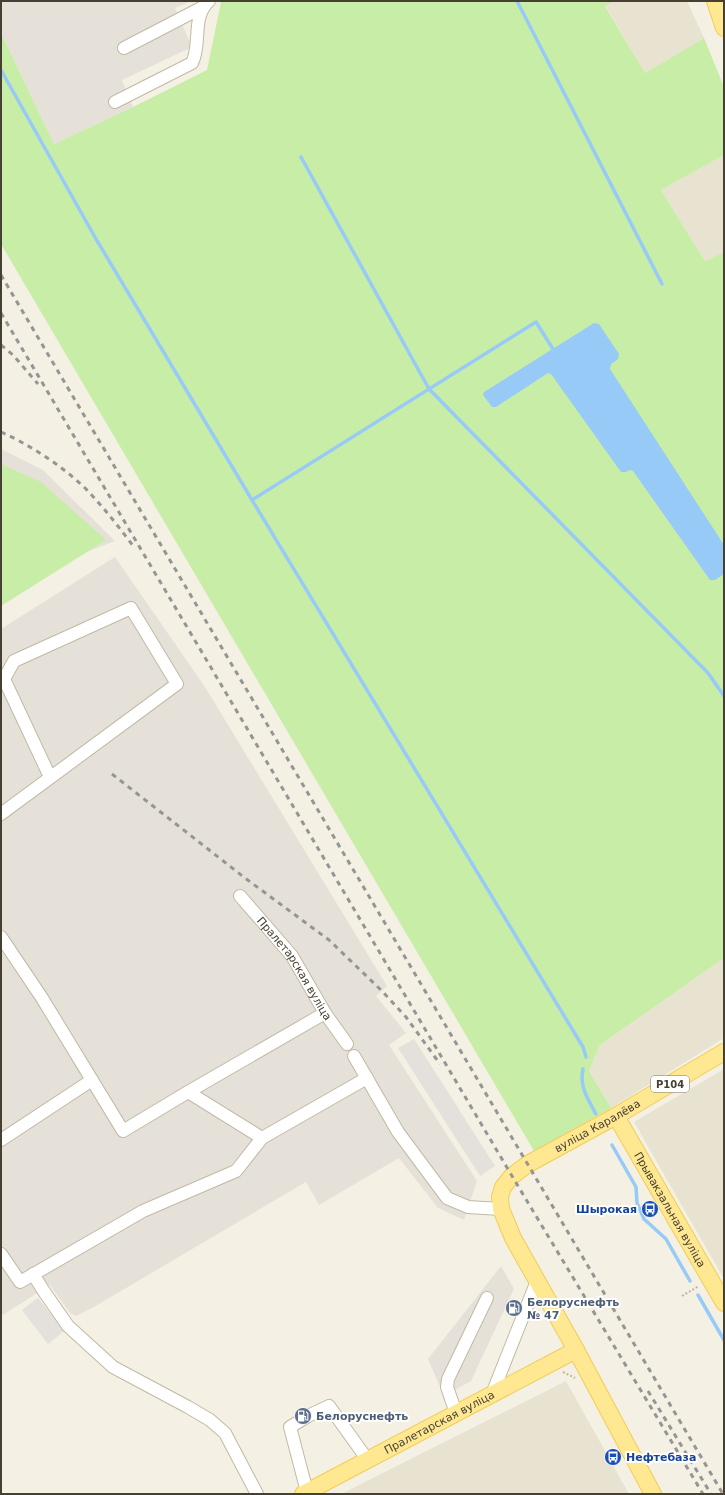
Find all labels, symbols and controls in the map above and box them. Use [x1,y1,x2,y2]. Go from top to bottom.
street label: Пралетарская вуліца [254,914,334,1023]
road number: Р104 [651,1076,689,1092]
street label: вуліца Каралёва [552,1097,643,1155]
street label: Прывакзальная вуліца [631,1150,708,1270]
bus stop icon: Шырокая [640,1199,660,1219]
place label: Шырокая [576,1203,637,1216]
place label: Белоруснефть № 47 [527,1296,619,1322]
fuel station icon: Белоруснефть № 47 [504,1298,524,1318]
street label: Пралетарская вуліца [382,1388,497,1457]
fuel station icon: Белоруснефть [293,1406,313,1426]
place label: Белоруснефть [316,1410,408,1423]
bus stop icon: Нефтебаза [603,1447,623,1467]
place label: Нефтебаза [626,1451,696,1464]

